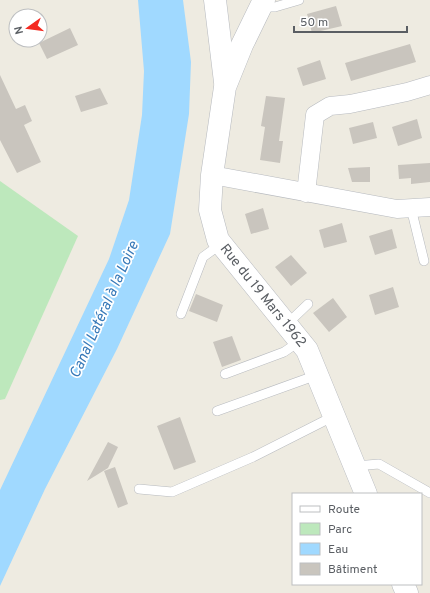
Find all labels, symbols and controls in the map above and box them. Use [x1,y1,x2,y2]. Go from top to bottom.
north arrow [8,8,48,48]
scale bar [294,8,407,34]
text: 50 m [300,15,328,31]
text: N [12,25,27,36]
water label: Canal Latéral à la Loire [66,238,144,381]
street label: Rue du 19 Mars 1962 [216,241,310,351]
legend [292,493,422,585]
text: Route [328,502,360,518]
text: Parc [328,522,352,538]
text: Eau [328,542,348,558]
text: Bâtiment [328,562,378,578]

